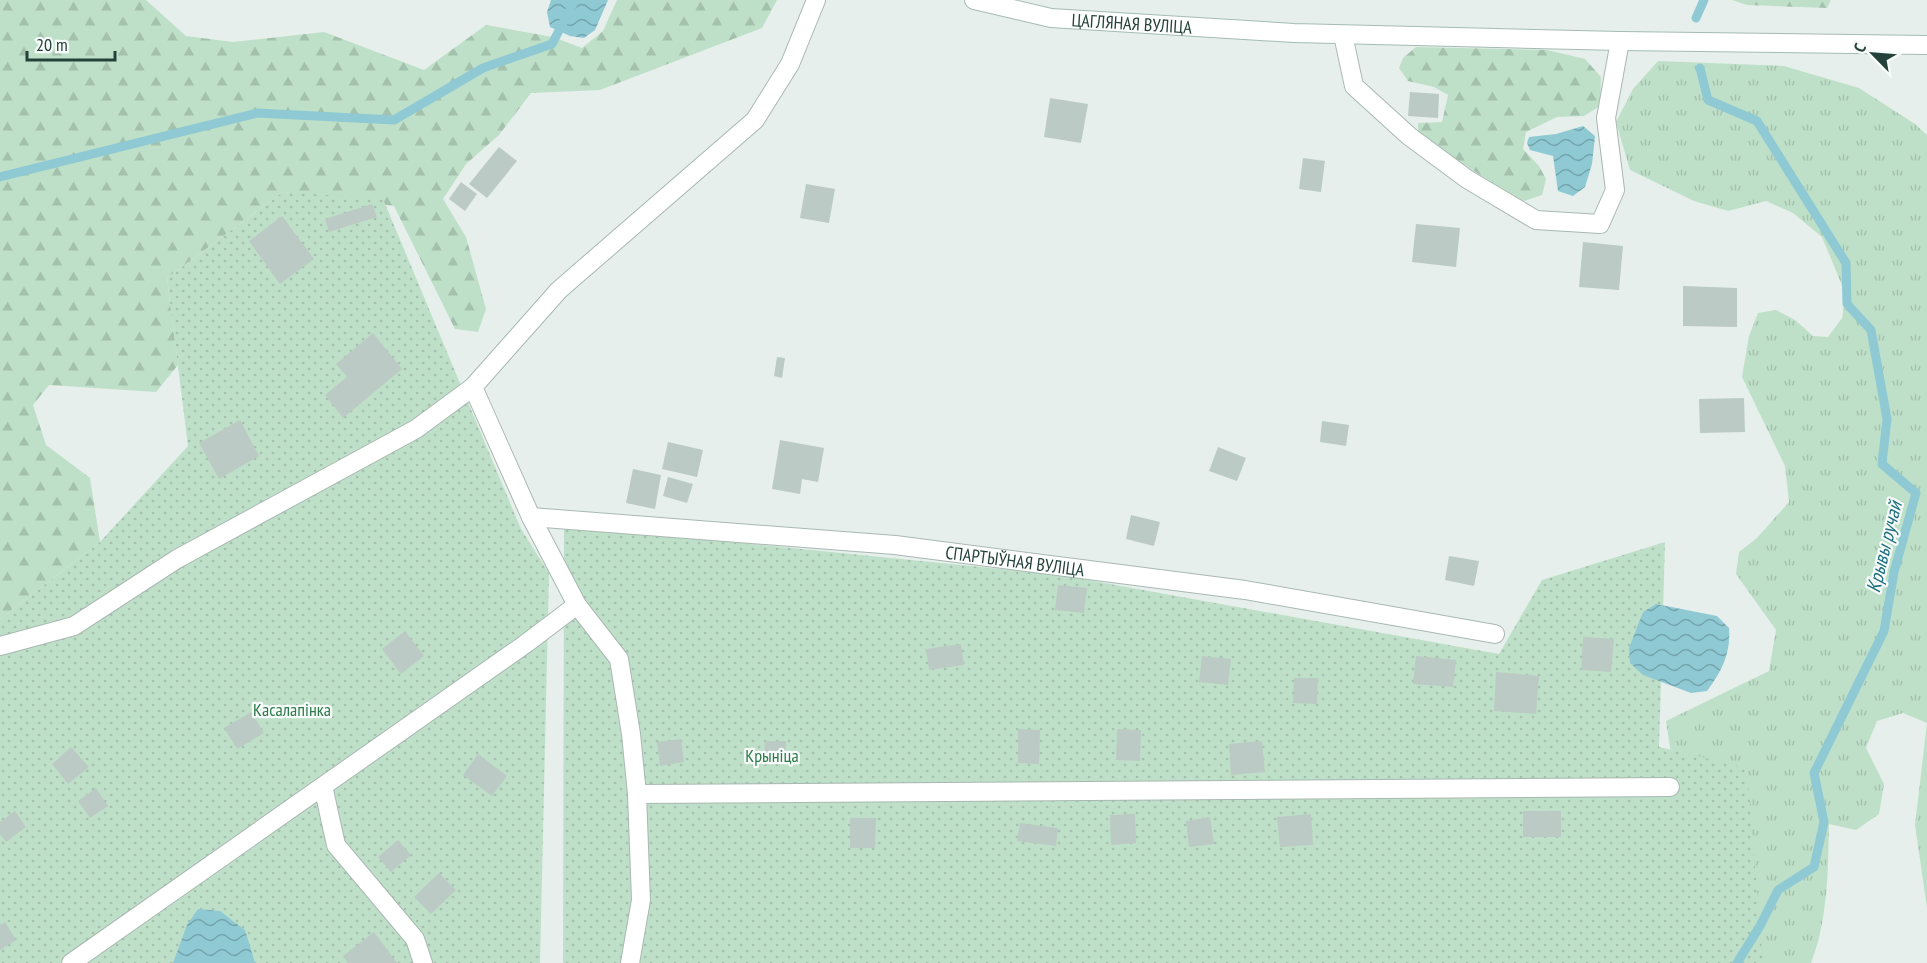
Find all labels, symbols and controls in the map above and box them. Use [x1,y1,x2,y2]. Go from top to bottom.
street label: ЦАГЛЯНАЯ ВУЛІЦА [1071,8,1193,38]
scale bar [27,24,116,62]
north arrow [1843,24,1903,84]
text: 20 m [36,33,68,56]
text: С [1849,39,1870,55]
water label: Крывы ручай [1860,497,1908,595]
street label: СПАРТЫЎНАЯ ВУЛІЦА [944,540,1086,581]
park label: Касалапінка [253,698,331,721]
park label: Крыніца [745,744,799,767]

